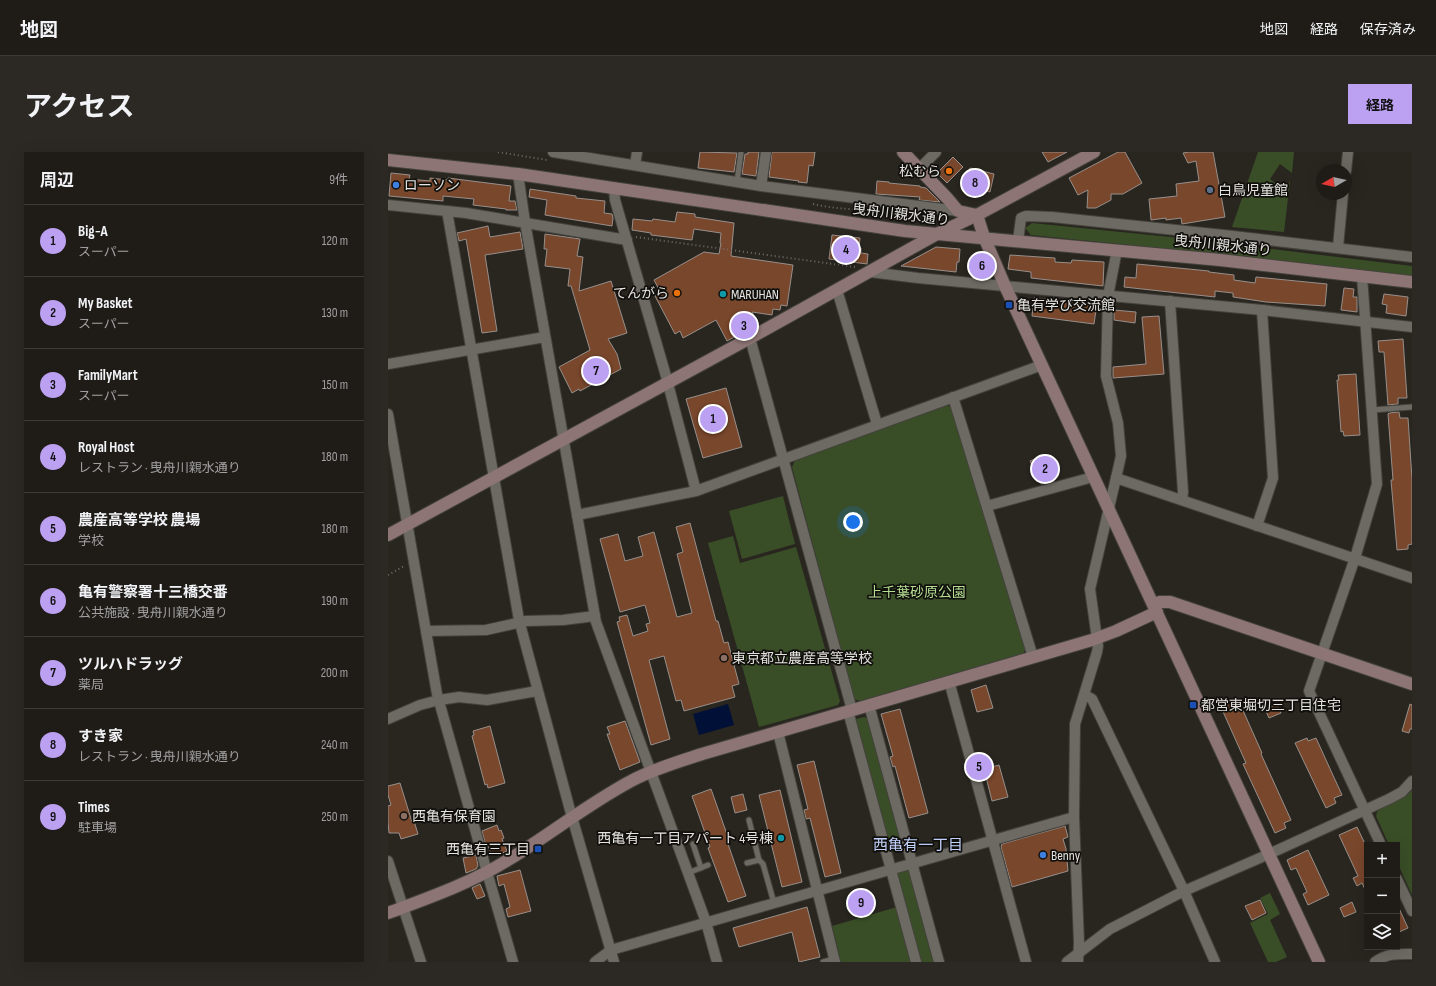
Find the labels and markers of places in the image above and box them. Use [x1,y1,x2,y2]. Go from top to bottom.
place label: 松むら [899,163,941,180]
marker: 松むら [944,166,954,176]
pin: 8 [962,168,988,198]
place label: ローソン [404,177,460,194]
marker: ローソン [391,180,401,190]
place label: 白鳥児童館 [1218,182,1288,199]
marker: 白鳥児童館 [1205,185,1215,195]
pin: 4 [833,235,859,265]
pin: 6 [969,251,995,281]
place label: てんがら [613,285,669,302]
place label: MARUHAN [731,286,779,303]
marker: てんがら [672,288,682,298]
marker: MARUHAN [718,289,728,299]
place label: 亀有学び交流館 [1017,297,1115,314]
marker: 亀有学び交流館 [1004,300,1014,310]
pin: 3 [731,311,757,341]
pin: 7 [583,356,609,386]
pin: 1 [700,404,726,434]
pin: 2 [1032,454,1058,484]
place label: 東京都立農産高等学校 [732,650,872,667]
marker: 東京都立農産高等学校 [719,653,729,663]
place label: 都営東堀切三丁目住宅 [1201,697,1341,714]
marker: 都営東堀切三丁目住宅 [1188,700,1198,710]
pin: 5 [966,752,992,782]
place label: 西亀有保育園 [412,808,496,825]
marker: 西亀有保育園 [399,811,409,821]
place label: 西亀有一丁目アパート 4号棟 [597,830,773,847]
marker: 西亀有一丁目アパート 4号棟 [776,833,786,843]
place label: 西亀有三丁目 [446,841,530,858]
marker: 西亀有三丁目 [533,844,543,854]
place label: Benny [1051,847,1081,864]
marker: Benny [1038,850,1048,860]
pin: 9 [848,888,874,918]

